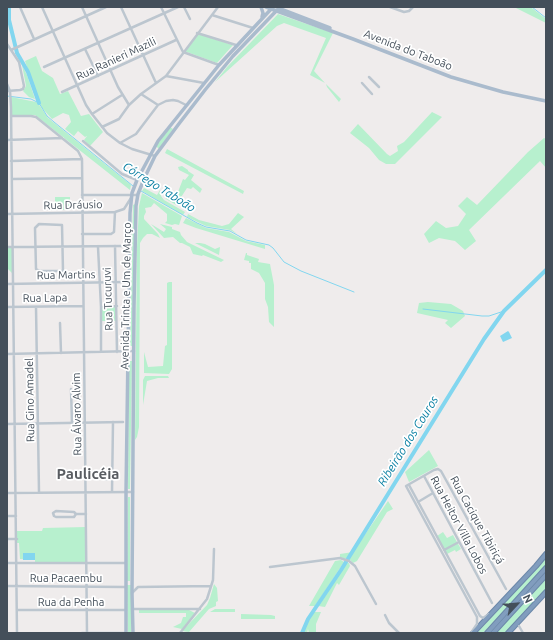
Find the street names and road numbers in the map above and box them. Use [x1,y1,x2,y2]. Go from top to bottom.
street label: Avenida do Taboão [362,27,454,73]
street label: Rua Ranieri Mazili [74,35,158,83]
street label: Rua Dráusio [43,198,103,212]
street label: Avenida Trinta e Um de Março [118,222,134,370]
street label: Rua Tucuruvi [100,267,116,331]
street label: Rua Martins [37,268,95,282]
street label: Rua Lapa [23,291,67,305]
street label: Rua Gino Amadel [23,358,37,442]
street label: Rua Álvaro Alvim [70,372,84,456]
street label: Rua Heitor Villa Lobos [428,474,490,576]
street label: Rua Cacique Tibiriçá [447,474,507,566]
street label: Rua Pacaembu [30,571,102,585]
street label: Rua da Penha [38,595,104,609]

